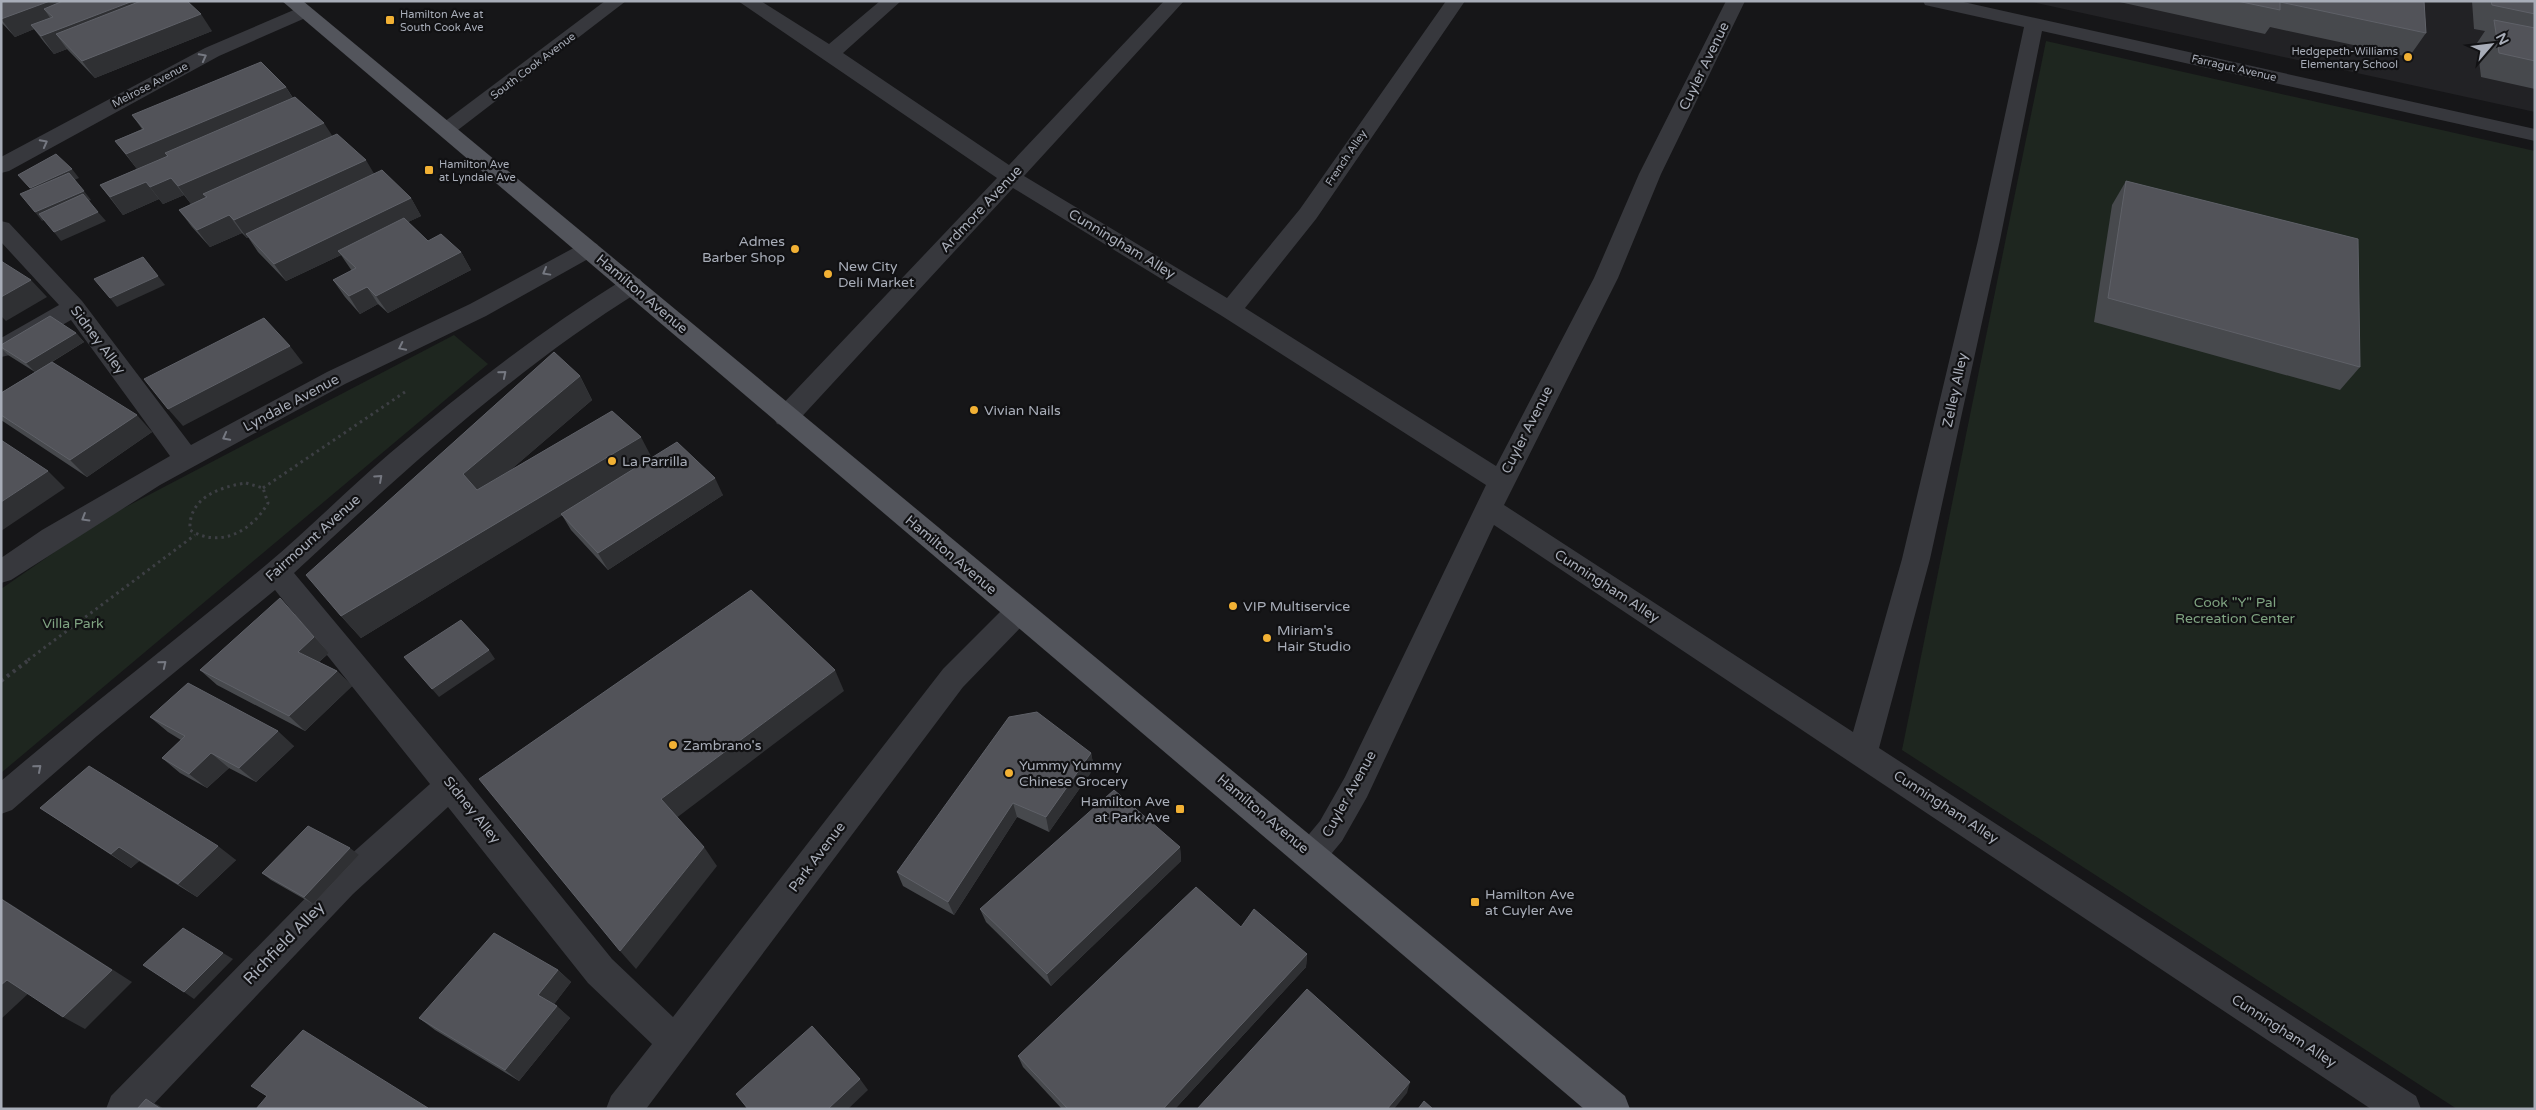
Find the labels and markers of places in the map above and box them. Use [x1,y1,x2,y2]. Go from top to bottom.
place label: Hamilton Ave at South Cook Ave [400,8,483,34]
marker: Hamilton Ave at South Cook Ave [384,14,396,26]
place label: Hedgepeth-Williams Elementary School [2291,45,2398,71]
marker: Hedgepeth-Williams Elementary School [2402,51,2414,63]
place label: Hamilton Ave at Lyndale Ave [439,158,516,184]
marker: Hamilton Ave at Lyndale Ave [423,164,435,176]
place label: Admes Barber Shop [702,233,785,266]
marker: Admes Barber Shop [789,243,801,255]
place label: New City Deli Market [838,258,915,291]
marker: New City Deli Market [822,268,834,280]
place label: Vivian Nails [984,402,1061,419]
marker: Vivian Nails [968,404,980,416]
place label: La Parrilla [622,453,688,470]
marker: La Parrilla [606,455,618,467]
place label: VIP Multiservice [1243,598,1350,615]
marker: VIP Multiservice [1227,600,1239,612]
place label: Miriam's Hair Studio [1277,622,1351,655]
marker: Miriam's Hair Studio [1261,632,1273,644]
place label: Zambrano's [683,737,762,754]
marker: Zambrano's [667,739,679,751]
place label: Yummy Yummy Chinese Grocery [1019,757,1128,790]
marker: Yummy Yummy Chinese Grocery [1003,767,1015,779]
place label: Hamilton Ave at Park Ave [1081,793,1170,826]
marker: Hamilton Ave at Park Ave [1174,803,1186,815]
place label: Hamilton Ave at Cuyler Ave [1485,886,1574,919]
marker: Hamilton Ave at Cuyler Ave [1469,896,1481,908]

